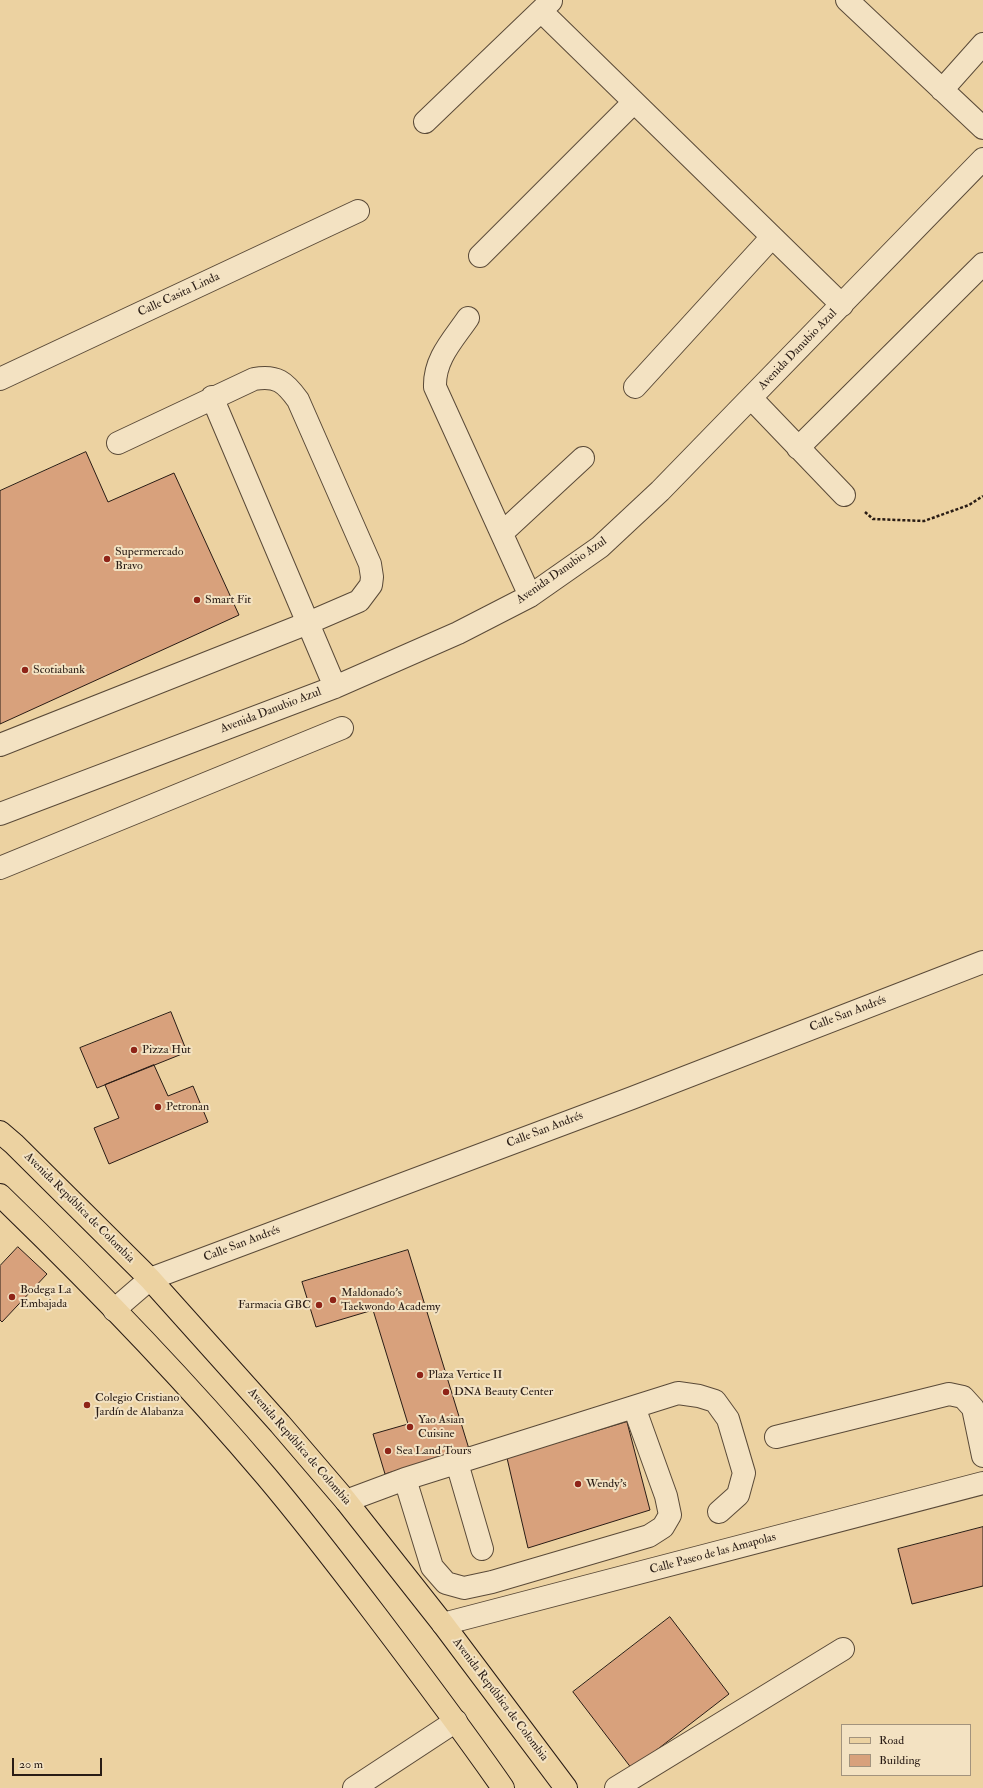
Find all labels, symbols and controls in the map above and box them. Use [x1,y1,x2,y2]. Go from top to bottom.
street label: Calle Casita Linda [136,270,222,320]
street label: Avenida Danubio Azul [756,306,840,394]
street label: Avenida Danubio Azul [514,534,610,608]
place label: Supermercado Bravo [115,545,184,573]
marker: Supermercado Bravo [102,554,112,564]
place label: Smart Fit [205,593,251,607]
marker: Smart Fit [192,595,202,605]
place label: Scotiabank [33,663,85,677]
marker: Scotiabank [20,665,30,675]
street label: Avenida Danubio Azul [218,685,324,737]
street label: Calle San Andrés [808,993,888,1035]
place label: Pizza Hut [142,1043,191,1057]
marker: Pizza Hut [129,1045,139,1055]
place label: Petronan [166,1100,209,1114]
marker: Petronan [153,1102,163,1112]
street label: Calle San Andrés [505,1109,585,1151]
street label: Avenida República de Colombia [21,1150,137,1266]
street label: Calle San Andrés [202,1223,282,1265]
place label: Bodega La Embajada [20,1283,72,1311]
place label: Maldonado's Taekwondo Academy [341,1286,440,1314]
marker: Bodega La Embajada [7,1292,17,1302]
marker: Maldonado's Taekwondo Academy [328,1295,338,1305]
place label: Farmacia GBC [238,1298,311,1312]
marker: Farmacia GBC [314,1300,324,1310]
place label: Plaza Vertice II [428,1368,502,1382]
marker: Plaza Vertice II [415,1370,425,1380]
place label: DNA Beauty Center [454,1385,553,1399]
street label: Avenida República de Colombia [244,1386,354,1508]
marker: DNA Beauty Center [441,1387,451,1397]
place label: Colegio Cristiano Jardín de Alabanza [95,1391,184,1419]
marker: Colegio Cristiano Jardín de Alabanza [82,1400,92,1410]
place label: Yao Asian Cuisine [418,1413,464,1441]
marker: Yao Asian Cuisine [405,1422,415,1432]
place label: Sea Land Tours [396,1444,471,1458]
marker: Sea Land Tours [383,1446,393,1456]
place label: Wendy's [586,1477,627,1491]
marker: Wendy's [573,1479,583,1489]
street label: Calle Paseo de las Amapolas [648,1530,778,1578]
street label: Avenida República de Colombia [449,1636,551,1764]
legend [841,1724,971,1776]
text: Road [879,1733,904,1748]
scale bar [14,1750,104,1776]
text: Building [879,1753,920,1768]
text: 20 m [19,1757,43,1772]

